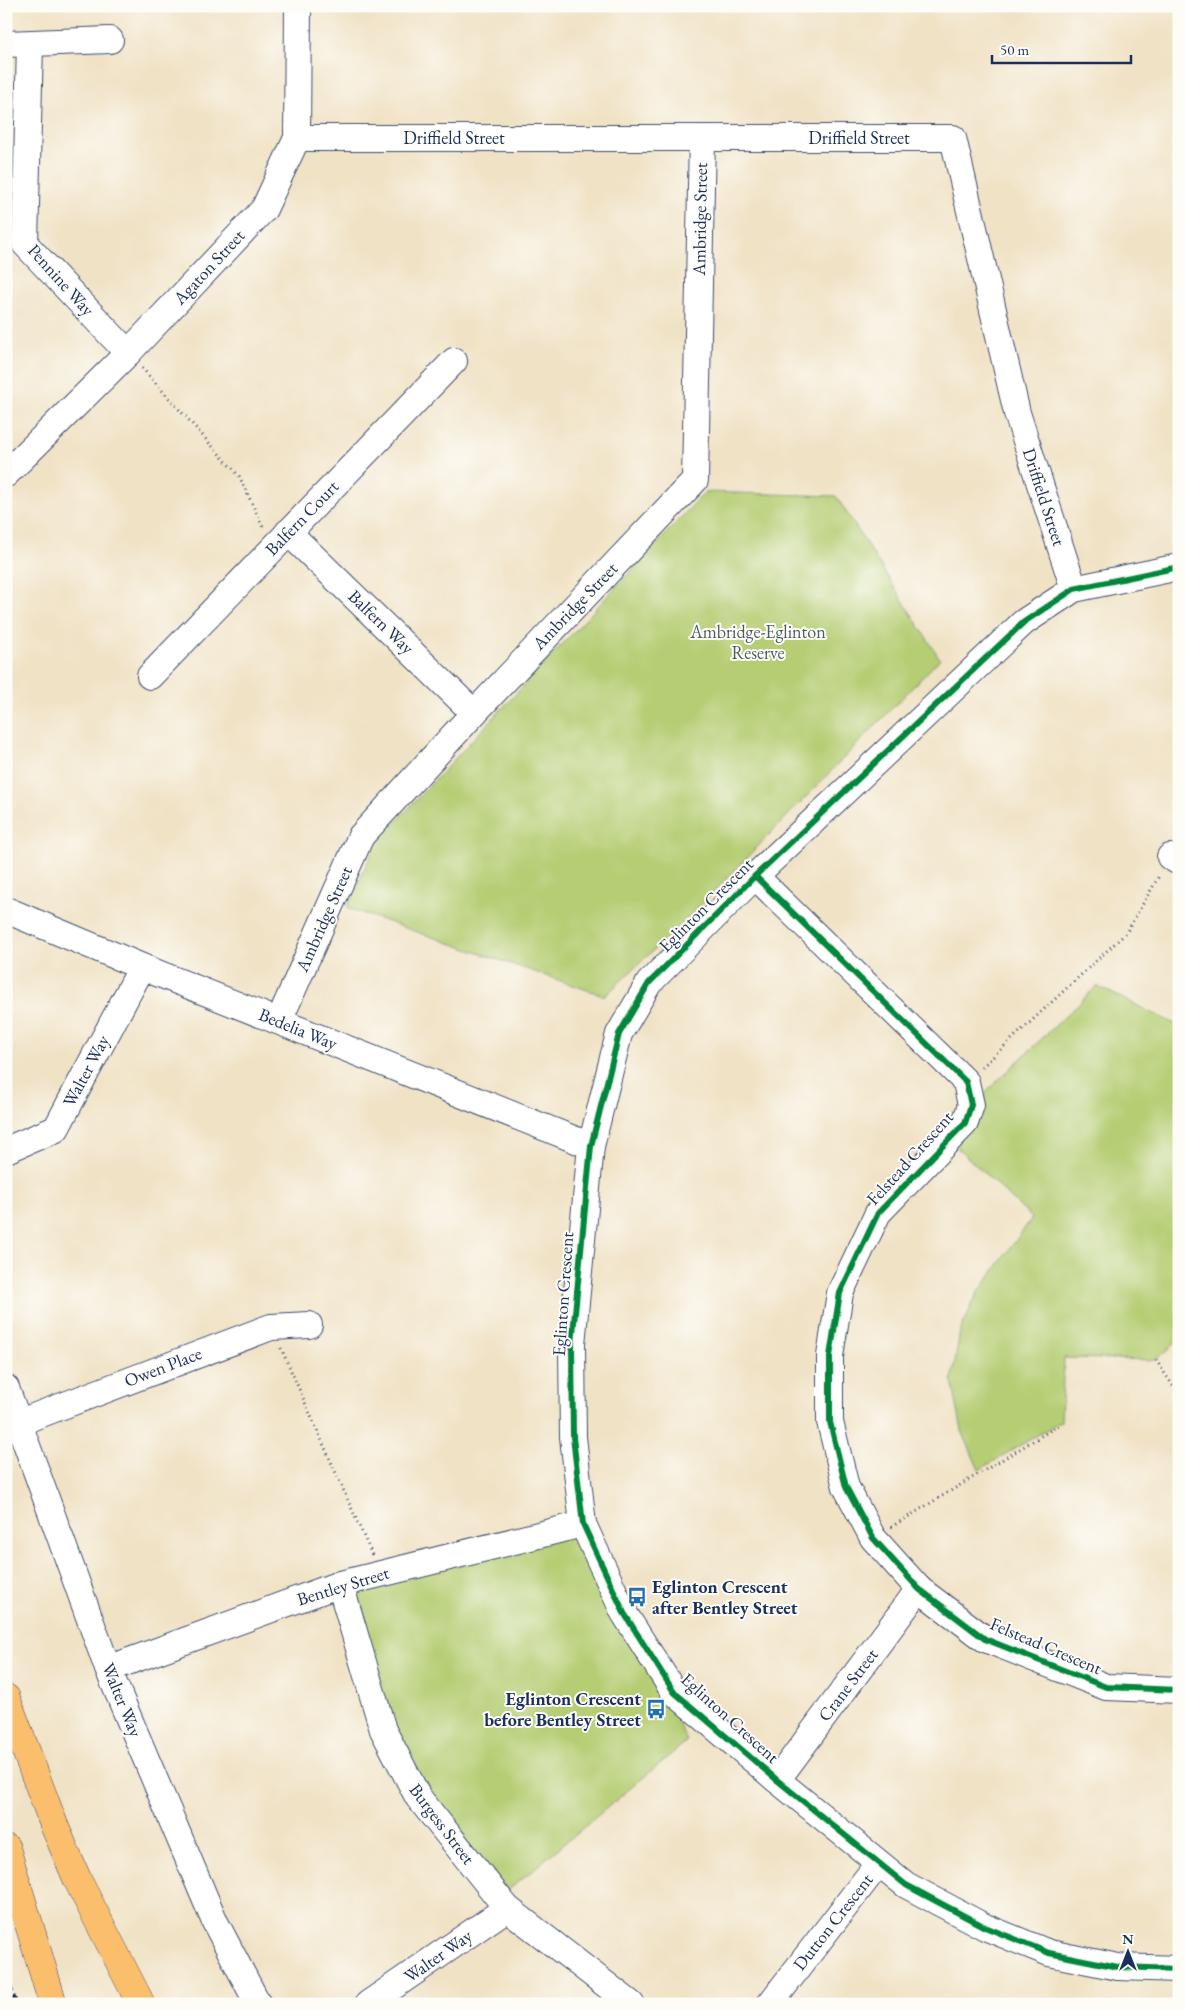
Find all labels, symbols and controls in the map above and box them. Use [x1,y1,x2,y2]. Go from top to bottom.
scale bar [992,32,1131,64]
text: 50 m [1000,40,1029,59]
street label: Driffield Street [403,126,505,149]
street label: Driffield Street [808,126,910,149]
street label: Ambridge Street [687,162,712,277]
street label: Agaton Street [167,224,250,310]
street label: Pennine Way [23,239,100,321]
street label: Driffield Street [1018,445,1071,549]
street label: Balfern Court [260,475,344,560]
street label: Ambridge Street [526,557,622,655]
street label: Balfern Way [343,585,419,659]
park label: Ambridge-Eglinton Reserve [689,620,826,664]
street label: Eglinton Crescent [653,852,758,957]
street label: Ambridge Street [290,862,357,976]
street label: Bedelia Way [256,1002,341,1055]
street label: Walter Way [57,1031,114,1111]
street label: Felstead Crescent [861,1105,958,1210]
street label: Eglinton Crescent [547,1231,578,1357]
street label: Owen Place [121,1341,205,1392]
street label: Bentley Street [294,1561,392,1610]
place label: Eglinton Crescent after Bentley Street [652,1575,798,1619]
bus stop icon: Eglinton Crescent after Bentley Street [626,1586,648,1608]
street label: Felstead Crescent [987,1612,1106,1680]
street label: Crane Street [813,1643,883,1726]
street label: Walter Way [97,1659,148,1740]
street label: Eglinton Crescent [676,1667,785,1768]
place label: Eglinton Crescent before Bentley Street [484,1687,641,1731]
bus stop icon: Eglinton Crescent before Bentley Street [645,1698,667,1720]
street label: Burgess Street [404,1779,481,1869]
street label: Dutton Crescent [787,1868,878,1975]
street label: Walter Way [399,1924,476,1987]
north arrow [1102,1928,1152,1978]
text: N [1122,1930,1134,1948]

